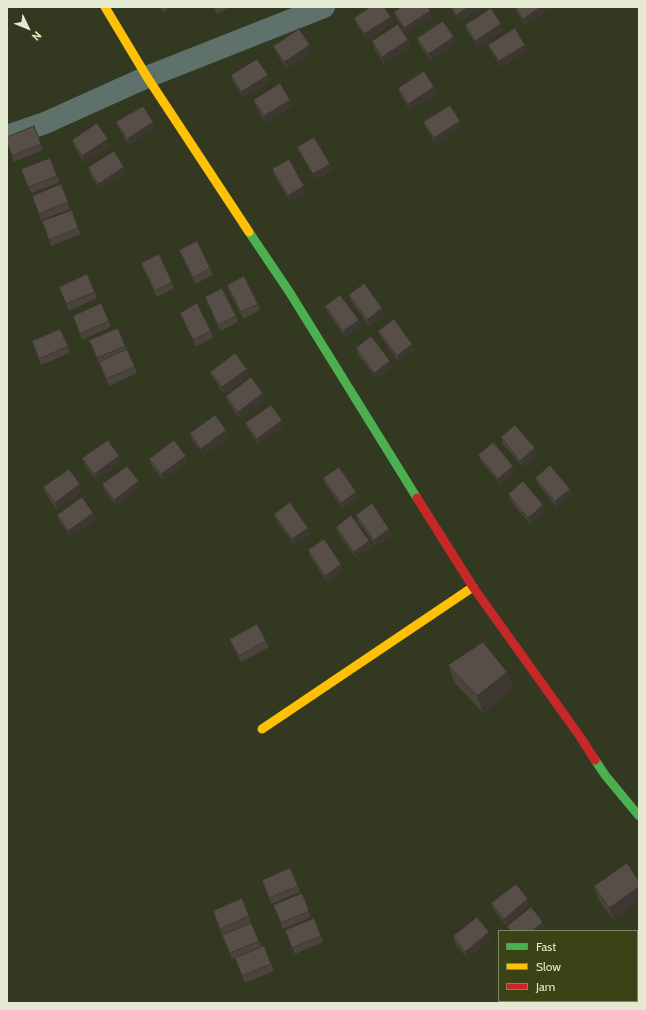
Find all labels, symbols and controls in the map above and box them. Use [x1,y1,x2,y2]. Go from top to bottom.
north arrow [8,8,48,48]
text: N [29,29,45,44]
legend [498,930,638,1002]
text: Fast [536,939,556,954]
text: Slow [536,959,561,974]
text: Jam [536,979,555,994]

